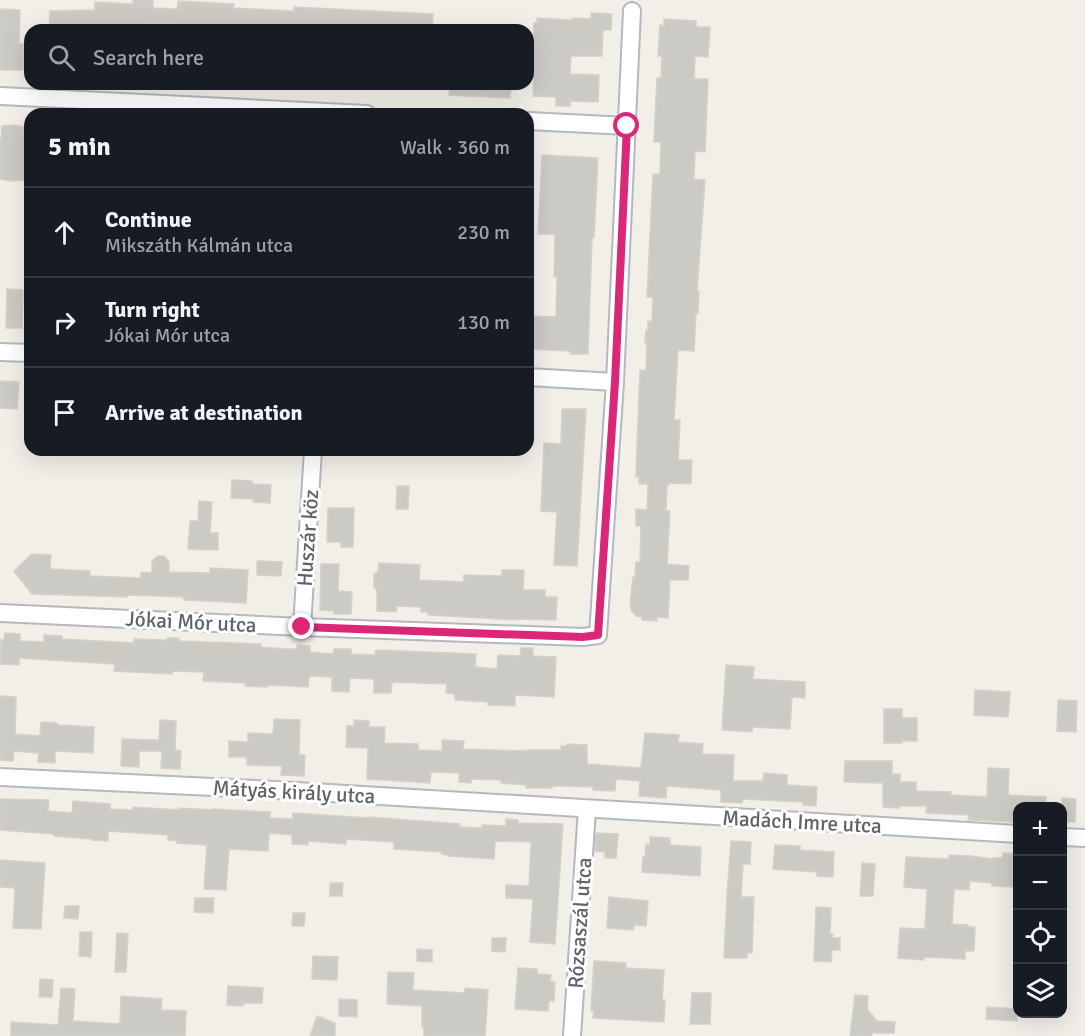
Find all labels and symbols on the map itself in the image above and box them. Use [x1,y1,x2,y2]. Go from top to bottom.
route start [613,112,639,138]
street label: Huszár köz [292,489,324,587]
street label: Jókai Mór utca [125,606,257,638]
route end [288,613,314,639]
street label: Mátyás király utca [212,775,376,809]
street label: Madách Imre utca [722,805,882,839]
street label: Rózsaszál utca [562,857,598,989]

